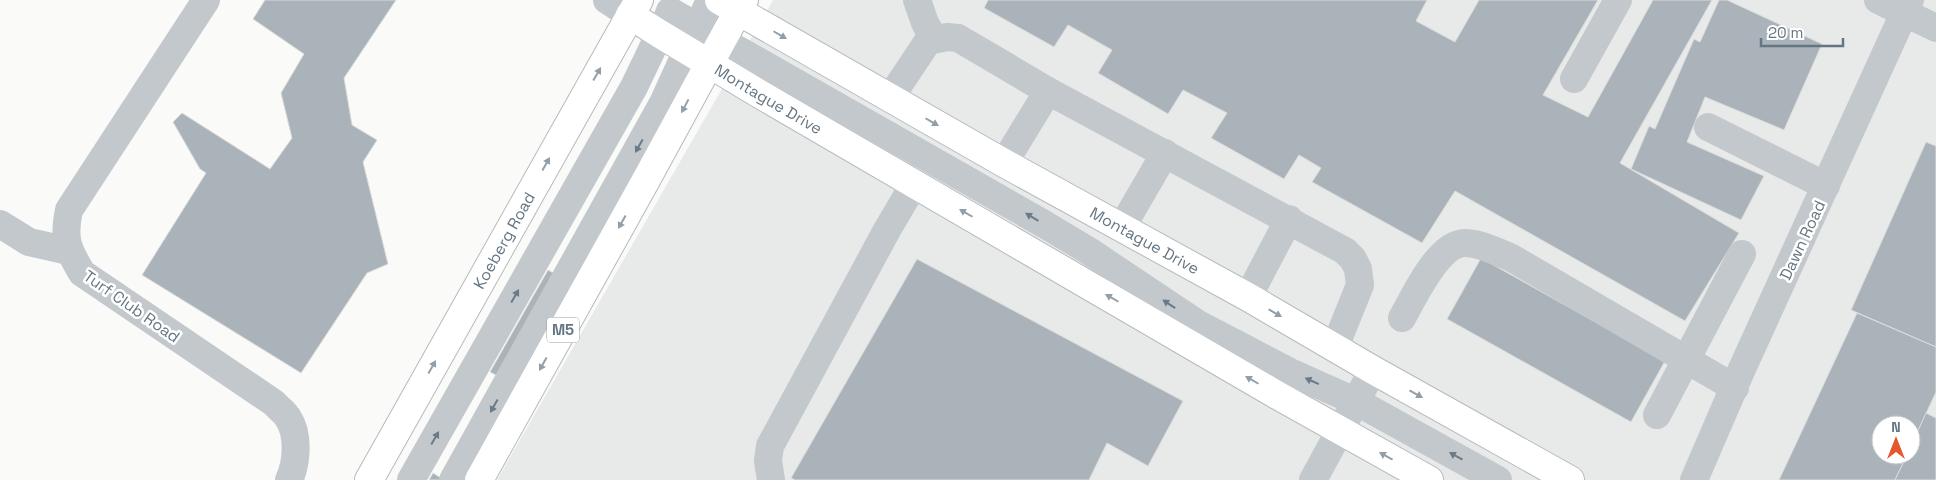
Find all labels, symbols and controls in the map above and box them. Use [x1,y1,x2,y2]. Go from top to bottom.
scale bar [1761,15,1844,47]
text: 20 m [1768,23,1803,42]
one-way arrow [774,31,787,40]
street label: Montague Drive [711,59,826,139]
one-way arrow [592,68,601,81]
one-way arrow [681,99,689,114]
one-way arrow [925,118,940,126]
one-way arrow [635,138,643,153]
one-way arrow [542,157,550,171]
street label: Koeberg Road [469,188,540,293]
street label: Dawn Road [1775,197,1830,283]
street label: Montague Drive [1086,202,1203,279]
one-way arrow [960,209,973,218]
one-way arrow [1025,212,1038,221]
one-way arrow [618,216,627,229]
street label: Turf Club Road [79,265,184,347]
one-way arrow [511,290,520,303]
one-way arrow [1105,293,1119,302]
one-way arrow [1162,299,1176,309]
one-way arrow [1269,308,1282,317]
road number: M5 [547,318,579,342]
one-way arrow [539,358,548,371]
one-way arrow [428,360,437,373]
one-way arrow [1246,376,1259,385]
one-way arrow [1305,377,1319,385]
one-way arrow [1409,390,1423,398]
one-way arrow [490,400,499,413]
north arrow [1871,415,1921,465]
text: N [1891,418,1901,436]
one-way arrow [430,431,439,444]
one-way arrow [1380,451,1393,460]
one-way arrow [1448,452,1463,460]

